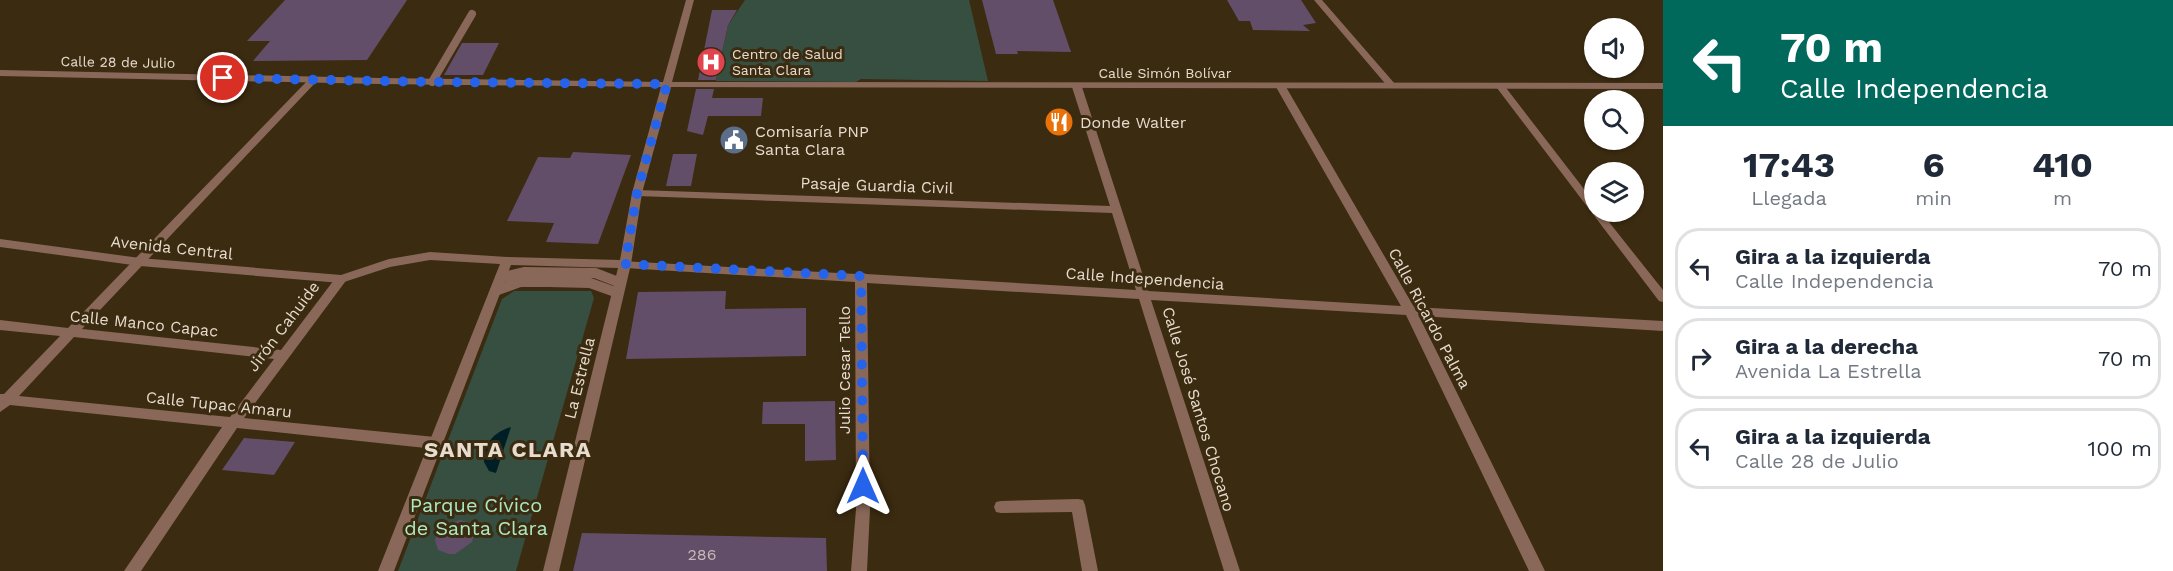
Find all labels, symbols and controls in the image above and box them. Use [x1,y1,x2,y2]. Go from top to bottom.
map controls [1584,18,1644,222]
button: sound [1584,18,1644,78]
text: 70 m [1780,23,1883,72]
icon: left [1681,24,1759,102]
hospital icon: Centro de Salud Santa Clara [695,46,727,78]
place label: Centro de Salud Santa Clara [732,46,843,78]
pin [197,52,248,103]
street label: Calle 28 de Julio [61,53,175,71]
icon: arrive [206,61,239,94]
street label: Calle Simón Bolívar [1098,65,1232,81]
text: Calle Independencia [1780,73,2048,105]
button: search [1584,90,1644,150]
restaurant icon: Donde Walter [1043,106,1075,138]
place label: Donde Walter [1080,113,1187,132]
place label: Comisaría PNP Santa Clara [755,122,869,159]
public building icon: Comisaría PNP Santa Clara [718,124,750,156]
text: 17:43 [1743,144,1835,186]
text: 6 [1922,144,1945,186]
text: 410 [2032,144,2093,186]
button: layers [1584,162,1644,222]
street label: Pasaje Guardia Civil [800,173,954,198]
text: Llegada [1751,186,1827,210]
text: min [1915,186,1952,210]
text: m [2053,186,2072,210]
street label: Avenida Central [110,232,234,263]
text: Gira a la izquierda [1735,244,1931,269]
street label: Calle Ricardo Palma [1384,245,1475,392]
icon: left [1684,252,1717,285]
text: 70 m [2098,256,2152,281]
street label: Calle Independencia [1065,263,1225,294]
text: Calle Independencia [1735,269,1934,293]
street label: Jirón Cahuide [243,278,323,375]
street label: Calle José Santos Chocano [1158,305,1239,514]
street label: Calle Manco Capac [69,306,219,341]
street label: Julio Cesar Tello [835,306,854,434]
text: Gira a la derecha [1735,334,1918,359]
street label: La Estrella [560,335,599,421]
icon: right [1684,342,1717,375]
text: 70 m [2098,346,2152,371]
text: Avenida La Estrella [1735,359,1922,383]
street label: Calle Tupac Amaru [145,387,293,422]
text: Gira a la izquierda [1735,424,1931,449]
icon: left [1684,432,1717,465]
text: 100 m [2088,436,2152,461]
district label: SANTA CLARA [424,437,592,462]
text: Calle 28 de Julio [1735,449,1899,473]
position arrow [831,454,895,518]
park label: Parque Cívico de Santa Clara [404,493,548,540]
house number: 286 [688,545,716,564]

